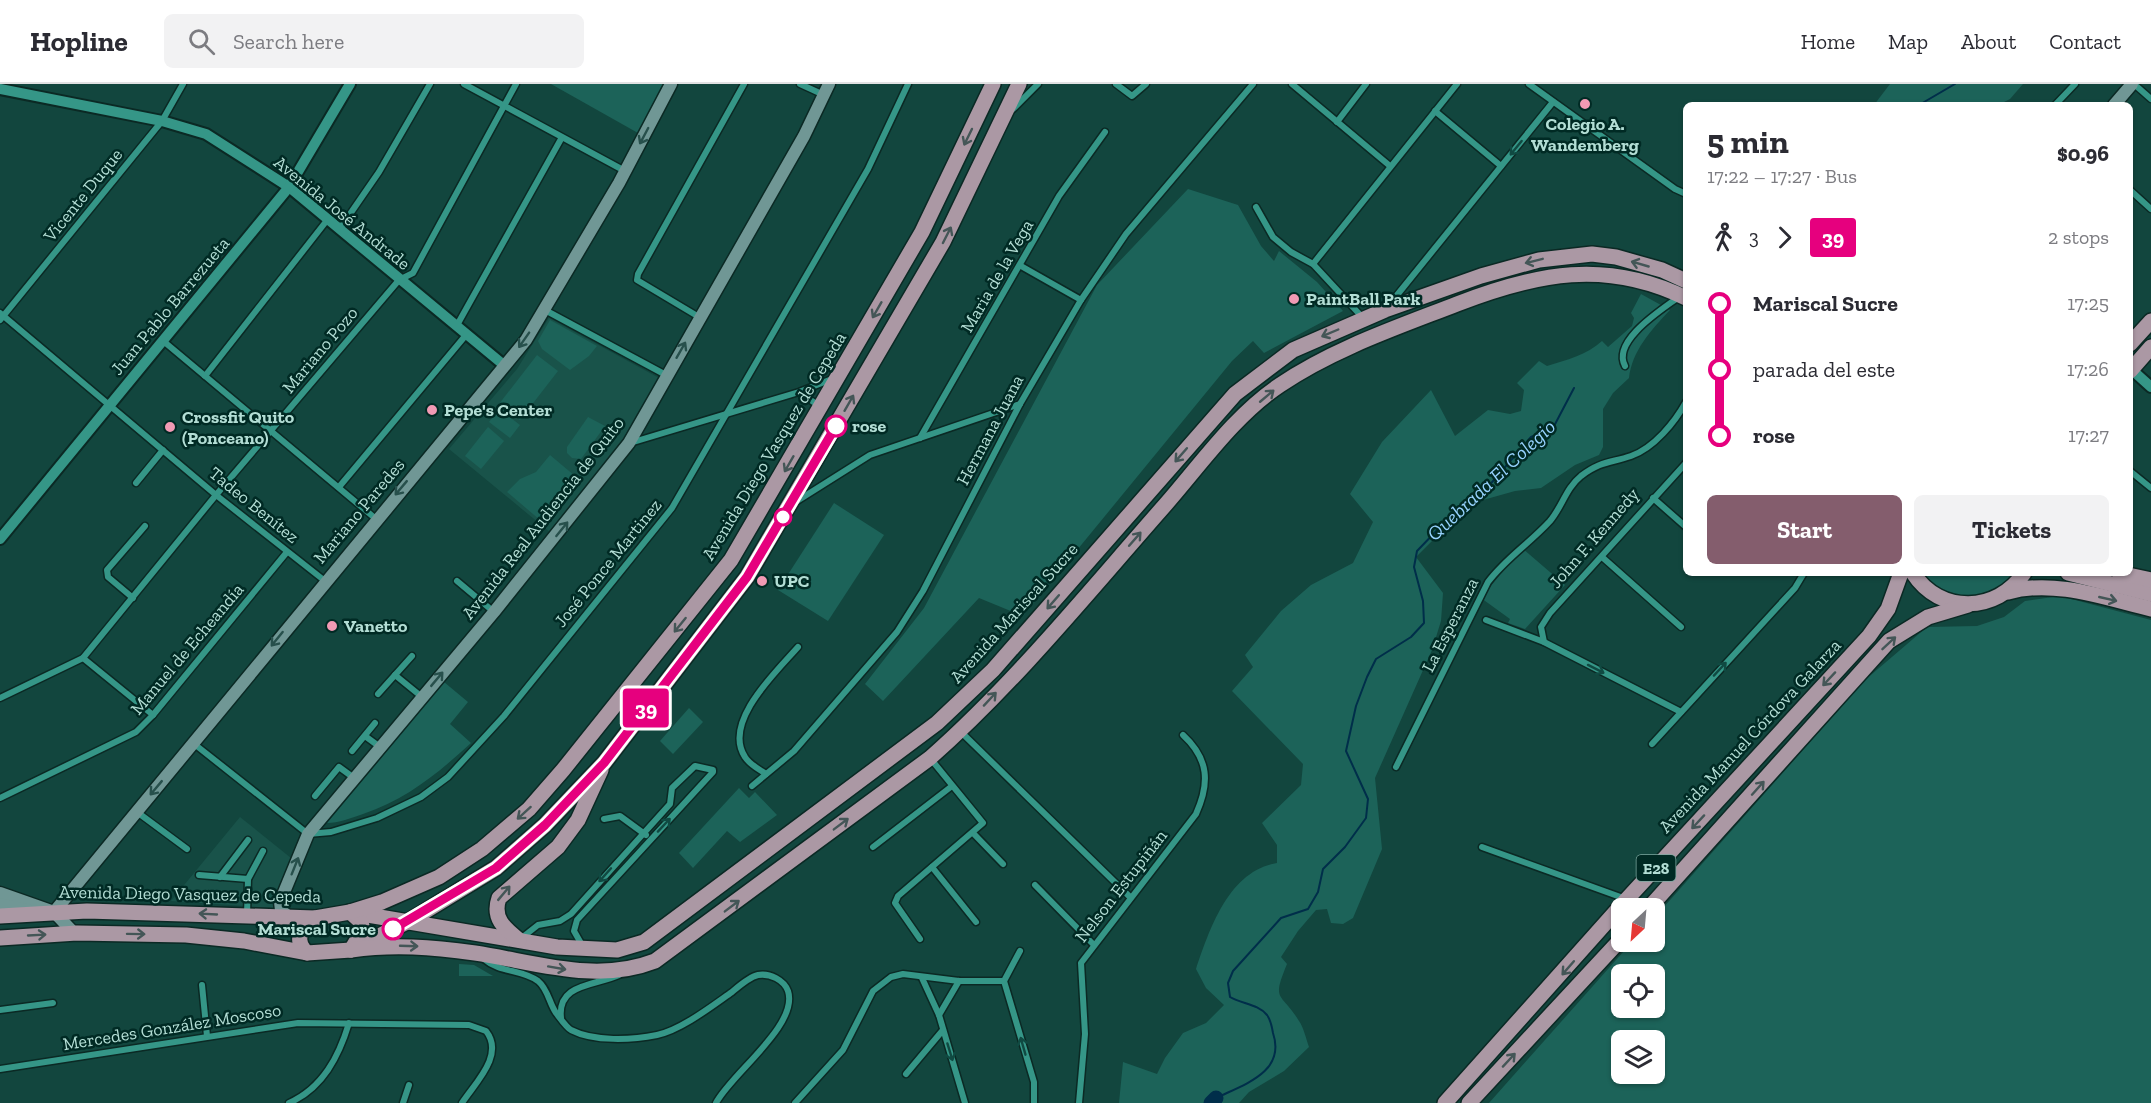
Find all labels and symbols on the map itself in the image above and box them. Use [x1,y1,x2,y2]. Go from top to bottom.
marker: Colegio A. Wandemberg [1578,97,1592,111]
place label: Colegio A. Wandemberg [1531,113,1639,156]
one-way arrow [638,127,650,144]
one-way arrow [961,128,973,146]
one-way arrow [1510,140,1523,156]
street label: Vicente Duque [38,144,127,247]
street label: Avenida José Andrade [269,151,415,275]
street label: Maria de la Vega [956,215,1038,336]
one-way arrow [942,226,953,244]
street label: Juan Pablo Barrezueta [106,232,234,379]
one-way arrow [1525,256,1544,268]
one-way arrow [1631,258,1650,269]
place label: PaintBall Park [1306,288,1420,310]
marker: PaintBall Park [1287,292,1301,306]
one-way arrow [871,301,883,318]
street label: Mariano Pozo [277,302,363,398]
street label: Avenida Diego Vasquez de Cepeda [697,328,851,564]
one-way arrow [1321,328,1340,339]
one-way arrow [518,332,531,349]
one-way arrow [676,341,687,359]
street label: Hermana Juana [952,371,1028,489]
one-way arrow [1259,389,1274,403]
one-way arrow [843,395,855,412]
place label: Pepe's Center [444,399,552,421]
marker: Pepe's Center [425,403,439,417]
place label: Crossfit Quito (Ponceano) [182,406,295,449]
street label: Avenida Real Audiencia de Quito [457,413,629,623]
water label: Quebrada El Colegio [1422,414,1560,546]
marker: rose [825,415,847,437]
place label: rose [852,415,887,437]
marker: Crossfit Quito (Ponceano) [163,420,177,434]
one-way arrow [1175,447,1188,463]
street label: Mariano Paredes [309,454,409,568]
one-way arrow [783,455,795,472]
street label: Tadeo Benítez [205,462,303,548]
one-way arrow [395,480,408,496]
street label: John F. Kennedy [1544,483,1644,593]
street label: José Ponce Martinez [550,494,666,632]
unlabelled marker [774,508,792,526]
one-way arrow [555,521,568,537]
one-way arrow [1128,532,1142,547]
street label: Avenida Mariscal Sucre [945,538,1083,688]
place label: UPC [774,570,809,592]
marker: UPC [755,574,769,588]
street label: La Esperanza [1417,574,1483,676]
street label: Manuel de Echeandía [126,579,249,719]
one-way arrow [1046,594,1060,609]
one-way arrow [2098,594,2117,606]
place label: Vanetto [344,615,408,637]
one-way arrow [673,616,686,632]
marker: Vanetto [325,619,339,633]
one-way arrow [271,631,284,647]
street label: Avenida Manuel Córdova Galarza [1654,634,1846,837]
one-way arrow [1881,636,1896,651]
one-way arrow [1713,662,1728,677]
one-way arrow [1587,663,1605,675]
one-way arrow [1822,671,1837,686]
one-way arrow [430,672,444,687]
line badge: 39 [619,688,673,728]
one-way arrow [983,692,997,707]
one-way arrow [149,780,163,795]
one-way arrow [1751,781,1765,796]
one-way arrow [517,806,532,820]
one-way arrow [1690,815,1705,830]
one-way arrow [657,817,672,832]
one-way arrow [833,818,849,831]
street label: Nelson Estupiñán [1070,825,1172,947]
road number: E28 [1636,855,1676,881]
one-way arrow [290,858,301,876]
one-way arrow [598,868,612,883]
street label: Avenida Diego Vasquez de Cepeda [59,881,322,907]
one-way arrow [498,885,511,901]
north arrow [1611,898,1665,952]
one-way arrow [724,900,740,913]
one-way arrow [199,908,219,919]
place label: Mariscal Sucre [258,918,376,940]
marker: Mariscal Sucre [382,918,404,940]
one-way arrow [125,928,145,940]
one-way arrow [26,930,46,941]
one-way arrow [399,940,419,952]
one-way arrow [1561,959,1575,975]
one-way arrow [546,963,566,974]
street label: Mercedes González Moscoso [61,999,283,1055]
one-way arrow [1017,1037,1028,1056]
one-way arrow [945,1043,956,1062]
one-way arrow [1501,1053,1516,1068]

